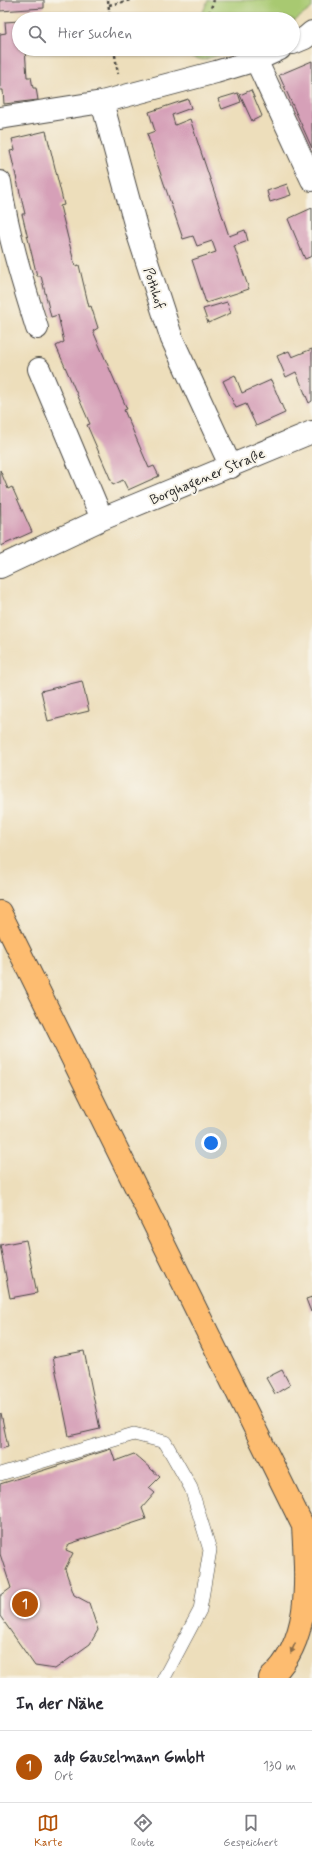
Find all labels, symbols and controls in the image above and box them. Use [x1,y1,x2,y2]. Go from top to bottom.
search box [12,12,300,56]
icon: search [26,23,48,45]
text: Hier suchen [58,24,132,44]
street label: Pothhof [139,265,169,311]
street label: Borghagener Straße [147,444,269,511]
your location [201,1133,221,1153]
pin: 1 [12,1589,38,1619]
one-way arrow [289,1642,296,1654]
text: In der Nähe [16,1693,104,1715]
text: adp Gauselmann GmbH [54,1748,205,1768]
text: 1 [26,1758,32,1775]
text: 130 m [263,1758,296,1775]
text: Ort [54,1768,73,1785]
tab: Karte [34,1812,62,1850]
tab: Route [131,1812,155,1850]
tab: Gespeichert [223,1812,278,1850]

